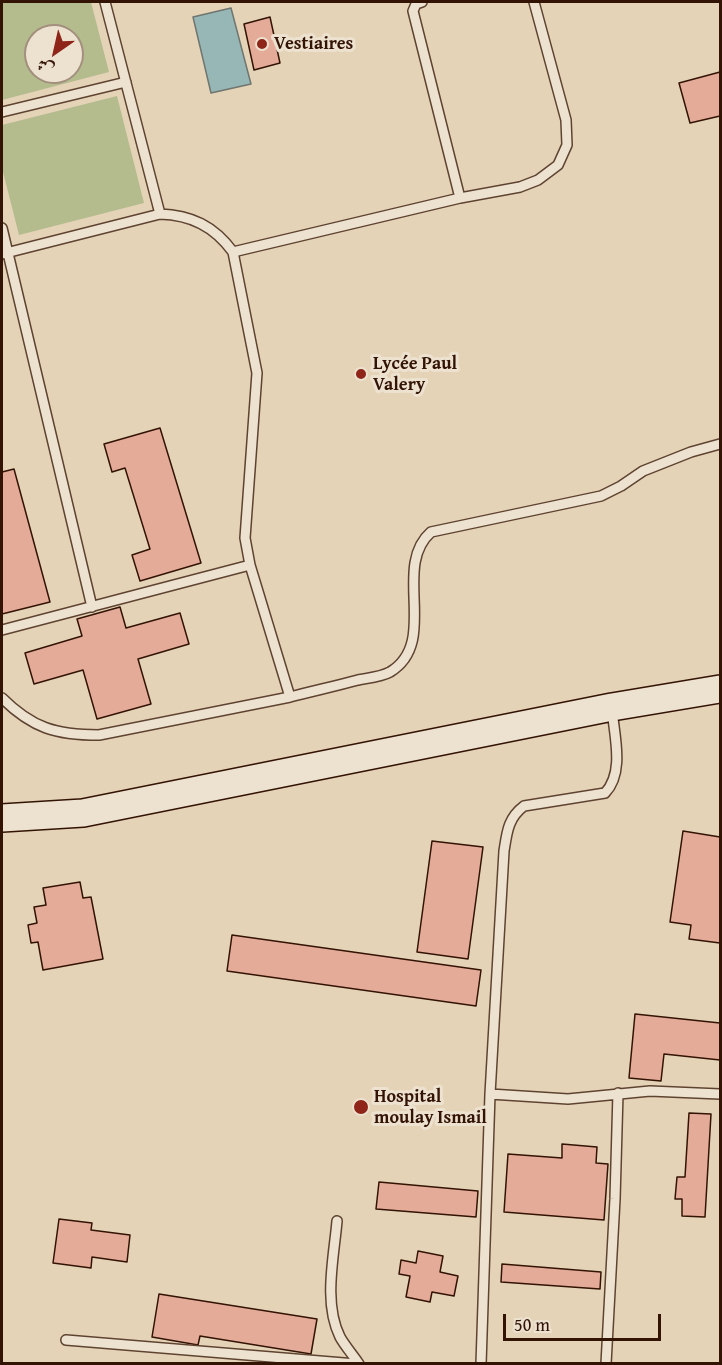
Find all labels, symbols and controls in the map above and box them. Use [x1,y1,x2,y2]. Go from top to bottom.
north arrow [24,24,84,84]
place label: Vestiaires [274,33,353,55]
marker: Vestiaires [255,37,269,51]
text: ش [32,53,58,82]
place label: Lycée Paul Valery [373,353,457,395]
marker: Lycée Paul Valery [354,367,368,381]
place label: Hospital moulay Ismail [374,1086,487,1128]
marker: Hospital moulay Ismail [352,1098,370,1116]
scale bar [506,1302,664,1340]
text: 50 m [514,1311,550,1338]

